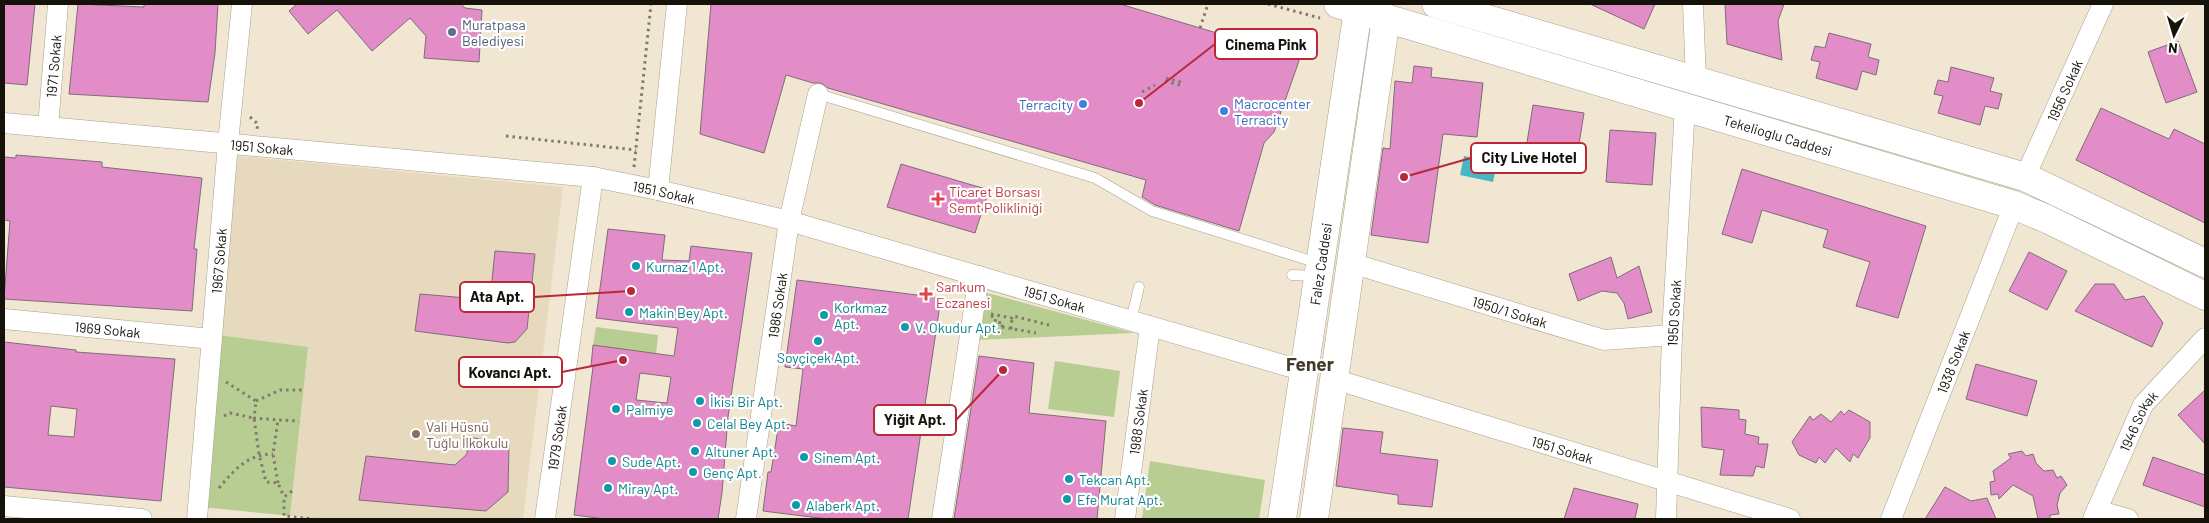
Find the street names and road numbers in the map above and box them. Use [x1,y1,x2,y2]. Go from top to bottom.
street label: 1971 Sokak [42,34,64,99]
street label: 1956 Sokak [2043,57,2085,124]
street label: Tekelioglu Caddesi [1722,111,1834,159]
street label: 1951 Sokak [229,135,294,158]
street label: 1951 Sokak [631,177,697,207]
street label: Falez Caddesi [1306,222,1335,306]
street label: 1967 Sokak [207,227,229,294]
street label: 1986 Sokak [764,271,790,339]
street label: 1950 Sokak [1663,279,1684,347]
street label: 1951 Sokak [1022,281,1088,315]
street label: 1950/1 Sokak [1470,292,1549,331]
street label: 1969 Sokak [74,317,141,341]
street label: 1938 Sokak [1933,328,1973,396]
street label: 1946 Sokak [2115,387,2161,454]
street label: 1988 Sokak [1125,388,1150,456]
street label: 1979 Sokak [543,404,569,472]
street label: 1951 Sokak [1530,432,1595,467]

